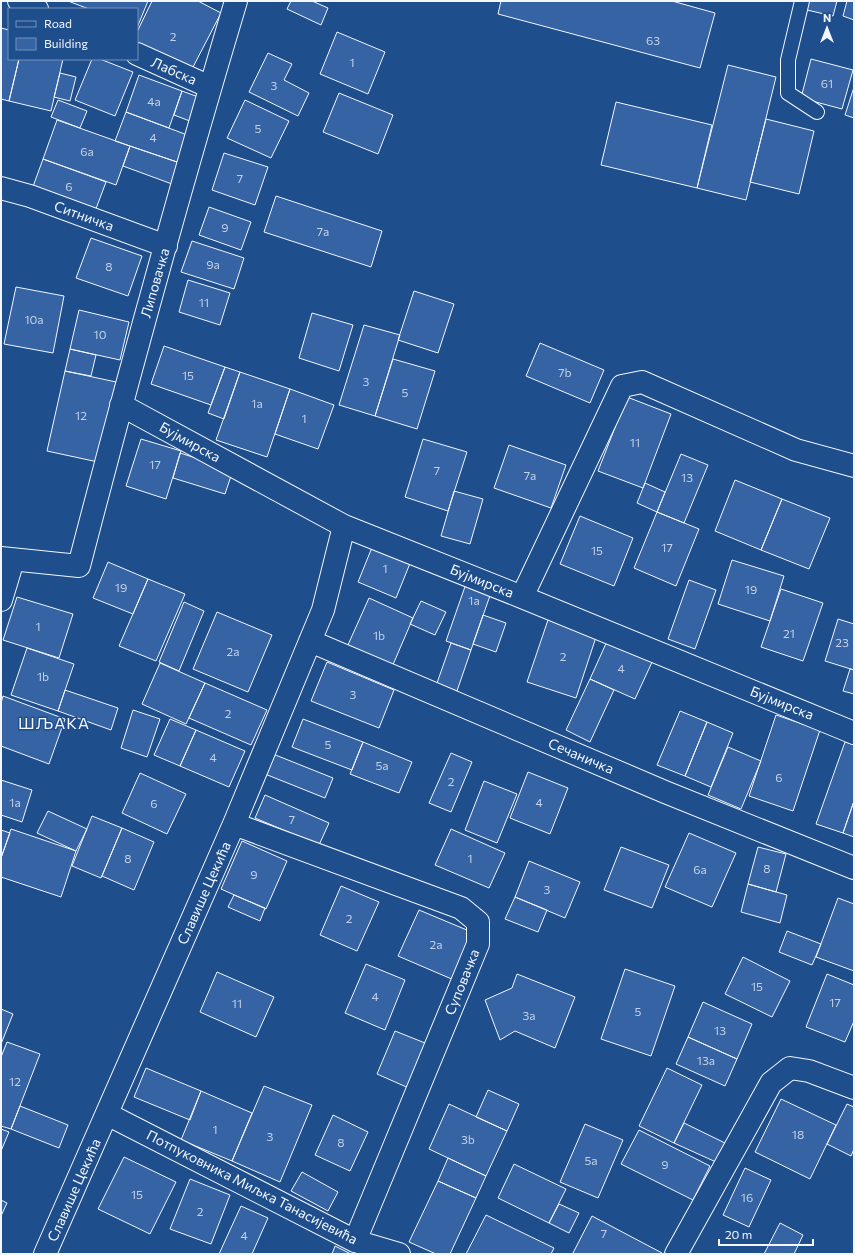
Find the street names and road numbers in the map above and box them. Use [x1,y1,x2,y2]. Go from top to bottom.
street label: Лабска [149,53,200,88]
street label: Ситничка [52,197,116,234]
street label: Липовачка [136,246,173,320]
street label: Бујмирска [157,418,224,465]
street label: Бујмирска [448,560,516,601]
street label: Бујмирска [748,682,816,723]
street label: Сечаничка [546,734,617,777]
street label: Славише Цекића [173,839,234,947]
street label: Суповачка [441,946,482,1017]
street label: Потпуковника Миљка Танасијевића [144,1126,361,1247]
street label: Славише Цекића [43,1136,104,1244]

